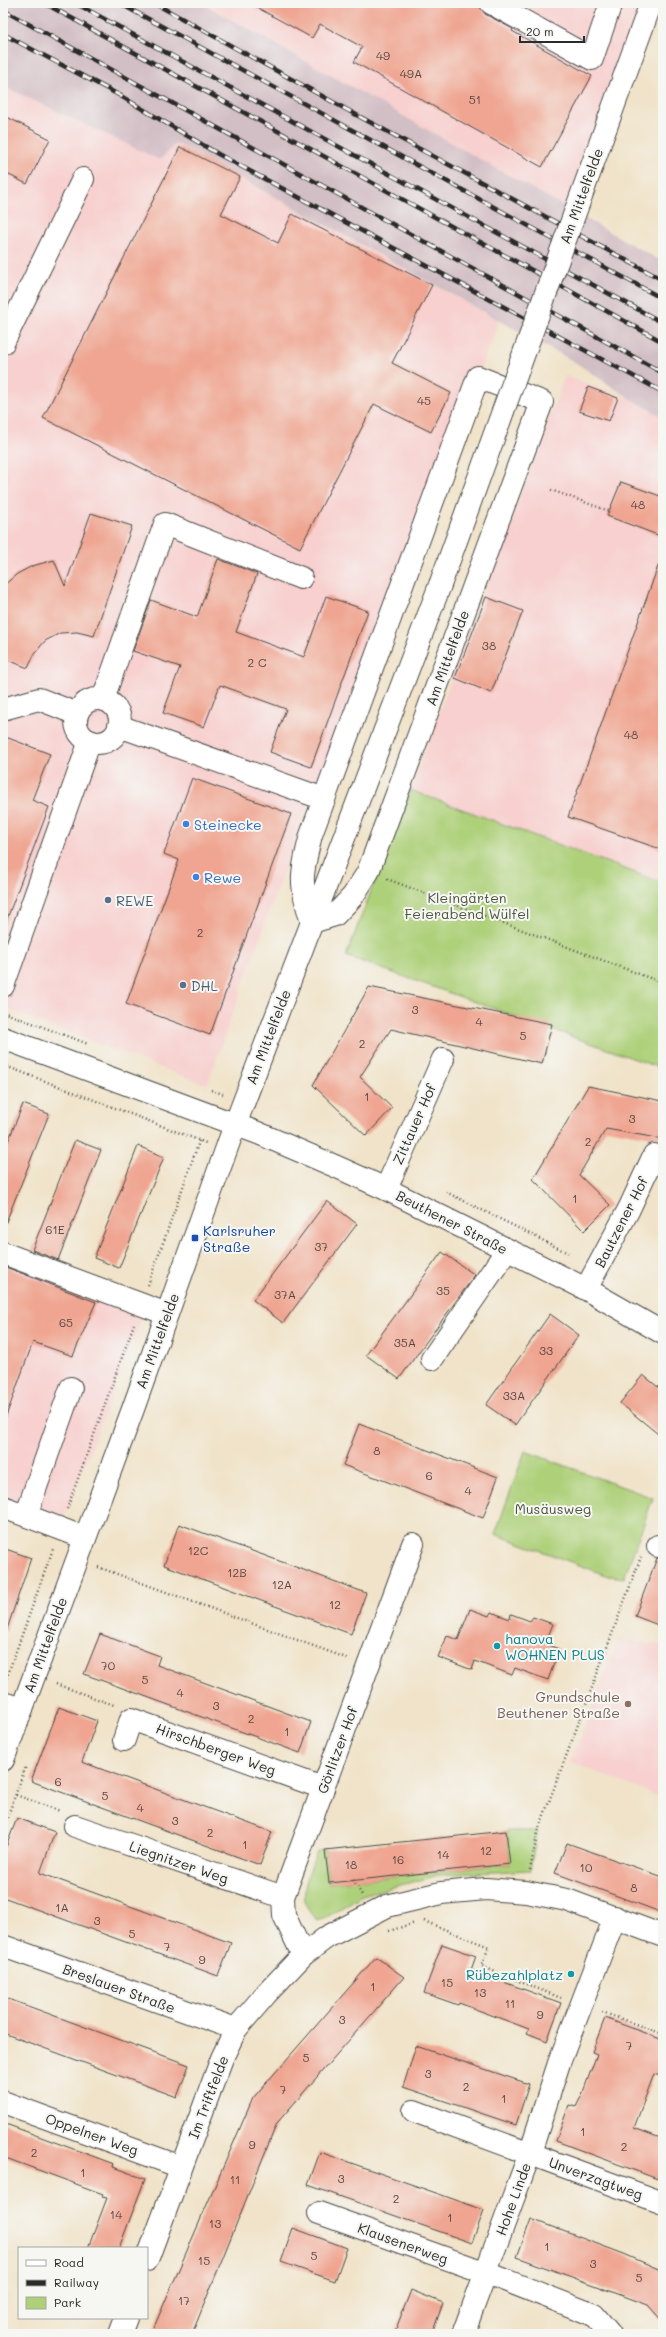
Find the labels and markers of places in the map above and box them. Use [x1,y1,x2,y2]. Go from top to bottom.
place label: Steinecke [194,815,262,834]
marker: Steinecke [181,819,191,829]
place label: Rewe [204,868,241,887]
marker: Rewe [191,872,201,882]
place label: REWE [116,891,153,910]
marker: REWE [103,895,113,905]
place label: DHL [191,976,219,995]
marker: DHL [178,980,188,990]
place label: Karlsruher Straße [203,1221,276,1256]
marker: Karlsruher Straße [190,1233,200,1243]
place label: hanova WOHNEN PLUS [505,1629,605,1664]
marker: hanova WOHNEN PLUS [492,1641,502,1651]
place label: Grundschule Beuthener Straße [497,1687,620,1722]
marker: Grundschule Beuthener Straße [623,1699,633,1709]
place label: Rübezahlplatz [466,1965,563,1984]
marker: Rübezahlplatz [566,1969,576,1979]

